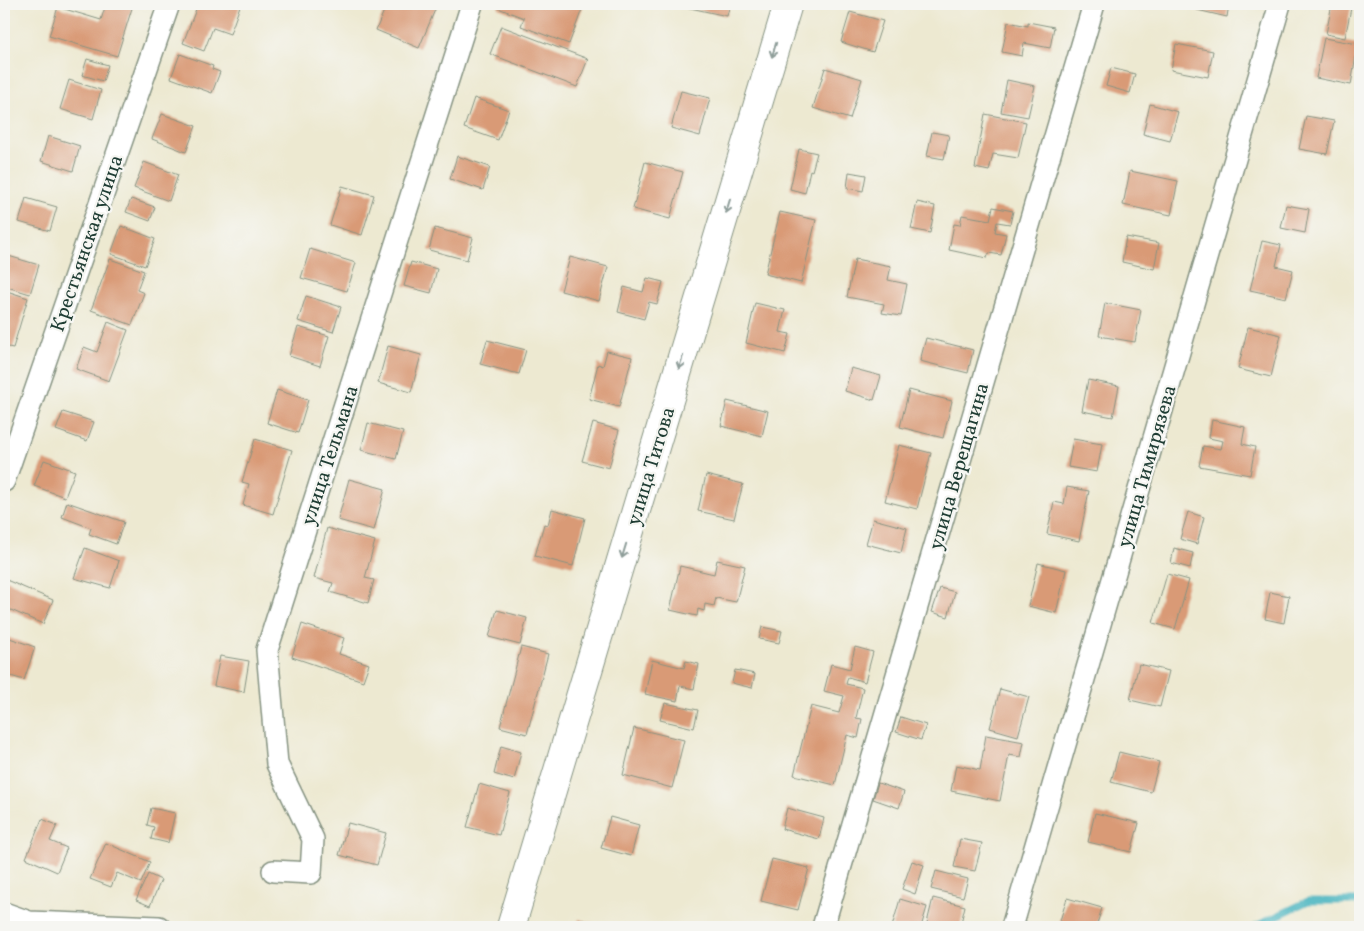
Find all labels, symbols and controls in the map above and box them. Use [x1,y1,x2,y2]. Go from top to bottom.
one-way arrow [769,42,779,58]
street label: Крестьянская улица [44,151,131,336]
one-way arrow [722,198,732,214]
one-way arrow [676,353,685,369]
street label: улица Верещагина [923,380,997,554]
street label: улица Тельмана [295,382,367,529]
street label: улица Тимирязева [1111,382,1185,551]
street label: улица Титова [621,404,683,529]
one-way arrow [619,543,629,559]

